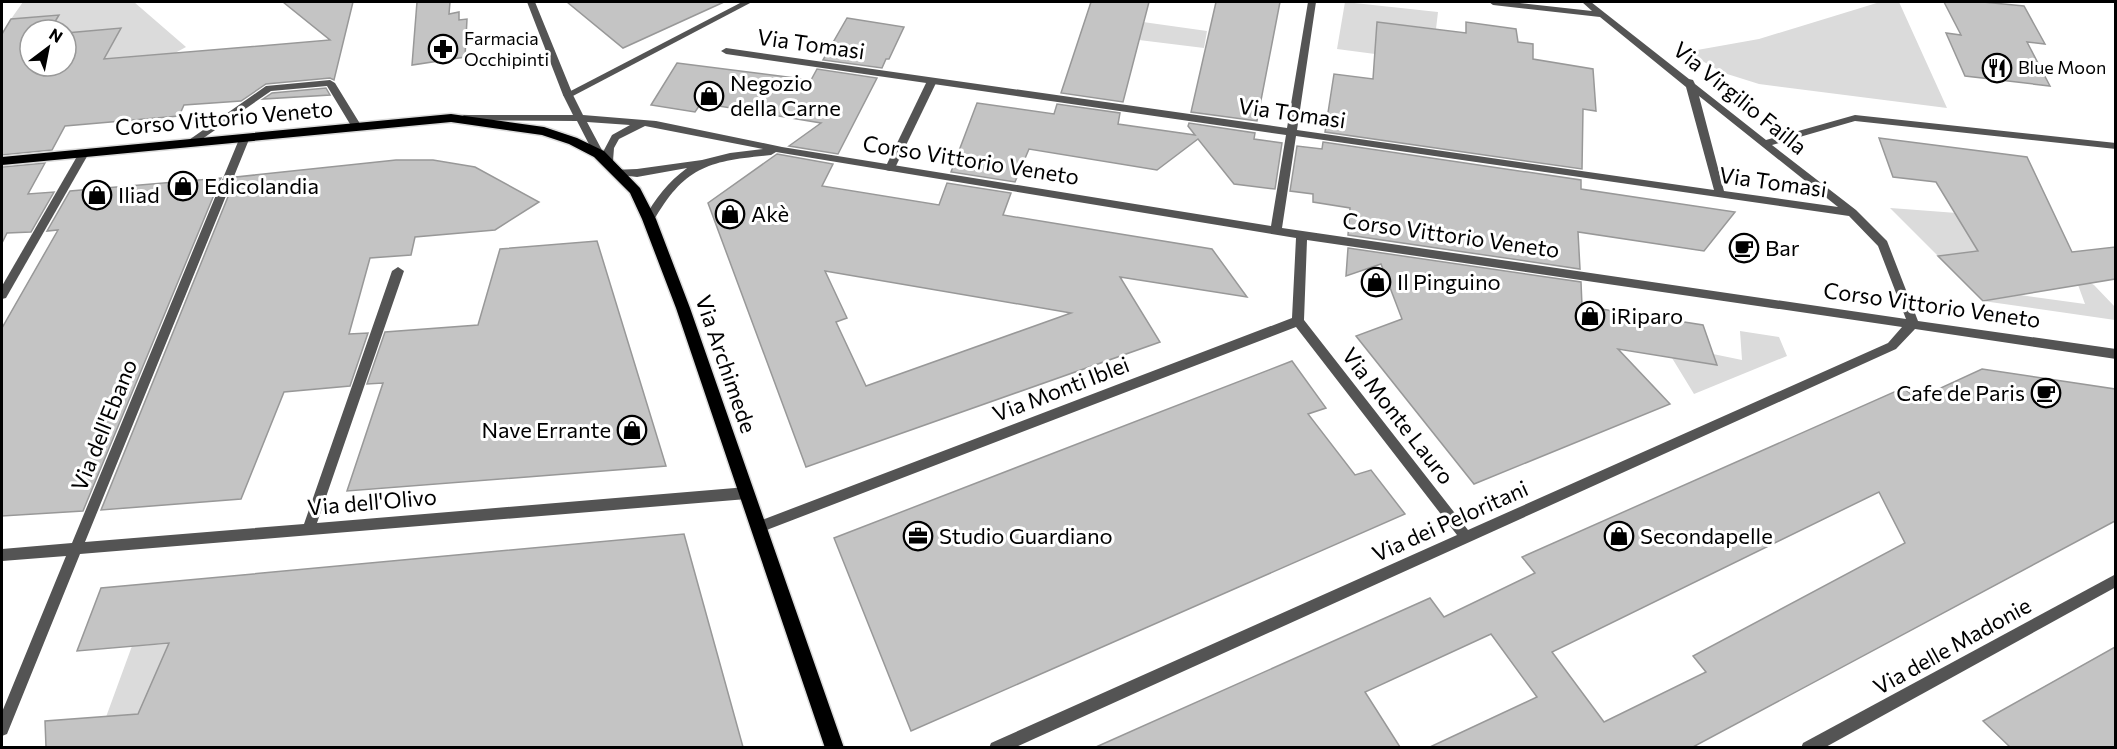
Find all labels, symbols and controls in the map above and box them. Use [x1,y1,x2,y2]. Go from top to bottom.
north arrow [18,18,78,78]
street label: Via Tomasi [756,23,867,64]
text: N [46,24,66,46]
place label: Farmacia Occhipinti [464,27,549,70]
pharmacy icon: Farmacia Occhipinti [427,33,459,65]
street label: Via Virgilio Failla [1668,35,1813,160]
restaurant icon: Blue Moon [1981,52,2013,84]
place label: Blue Moon [2018,56,2106,78]
place label: Negozio della Carne [730,69,841,121]
shop icon: Negozio della Carne [693,80,725,112]
street label: Via Tomasi [1237,92,1348,133]
street label: Corso Vittorio Veneto [114,95,334,140]
street label: Corso Vittorio Veneto [861,129,1081,190]
street label: Via Tomasi [1718,161,1829,202]
shop icon: Edicolandia [167,170,199,202]
place label: Edicolandia [204,172,319,199]
shop icon: Iliad [81,179,113,211]
place label: Iliad [118,181,160,208]
shop icon: Akè [714,198,746,230]
place label: Akè [751,200,789,227]
street label: Corso Vittorio Veneto [1341,206,1561,263]
cafe icon: Bar [1728,232,1760,264]
place label: Bar [1765,234,1800,261]
shop icon: Il Pinguino [1360,266,1392,298]
place label: Il Pinguino [1397,268,1501,295]
street label: Corso Vittorio Veneto [1822,276,2042,333]
street label: Via Archimede [690,291,763,436]
shop icon: iRiparo [1574,300,1606,332]
place label: iRiparo [1611,302,1683,329]
street label: Via Monte Lauro [1337,342,1460,489]
street label: Via Monti Iblei [989,350,1133,427]
street label: Via dell'Ebano [65,355,142,495]
cafe icon: Cafe de Paris [2030,377,2062,409]
place label: Cafe de Paris [1896,379,2025,406]
shop icon: Nave Errante [616,414,648,446]
place label: Nave Errante [481,416,611,443]
street label: Via dei Peloritani [1368,474,1532,567]
street label: Via dell'Olivo [306,482,438,521]
office icon: Studio Guardiano [902,520,934,552]
shop icon: Secondapelle [1603,520,1635,552]
place label: Studio Guardiano [939,522,1113,549]
place label: Secondapelle [1640,522,1773,549]
street label: Via delle Madonie [1868,591,2035,700]

